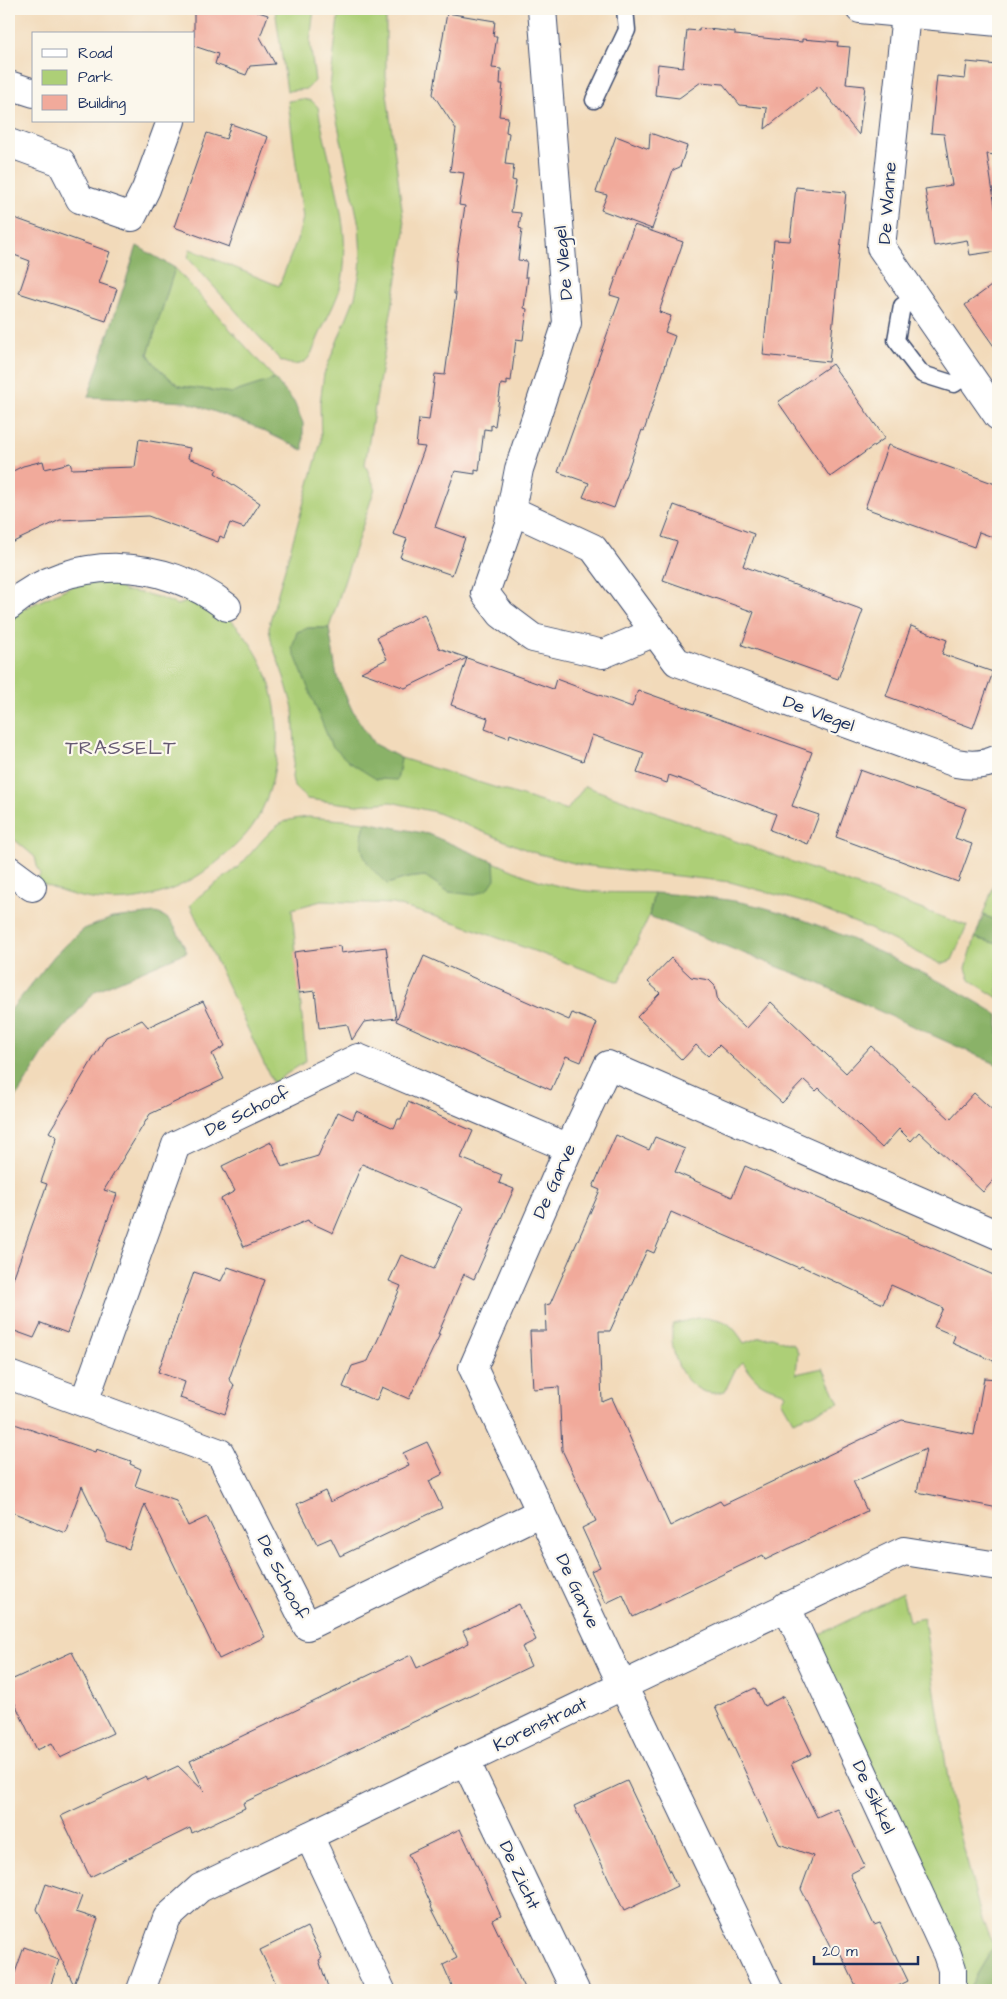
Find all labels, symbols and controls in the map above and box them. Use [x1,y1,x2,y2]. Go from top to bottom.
legend [32,32,195,122]
text: Road [78,43,113,64]
text: Park [78,67,113,88]
text: Building [78,93,126,115]
street label: De Wanne [872,161,903,245]
street label: De Vlegel [548,225,580,301]
street label: De Vlegel [779,689,858,739]
district label: TRASSELT [65,734,177,762]
street label: De Schoof [201,1080,294,1143]
street label: De Garve [527,1140,582,1222]
street label: De Schoof [251,1531,315,1624]
street label: De Garve [549,1550,606,1633]
street label: Korenstraat [489,1691,592,1758]
street label: De Sikkel [846,1757,901,1838]
street label: De Zicht [493,1837,547,1914]
scale bar [814,1934,918,1966]
text: 20 m [822,1941,858,1962]

